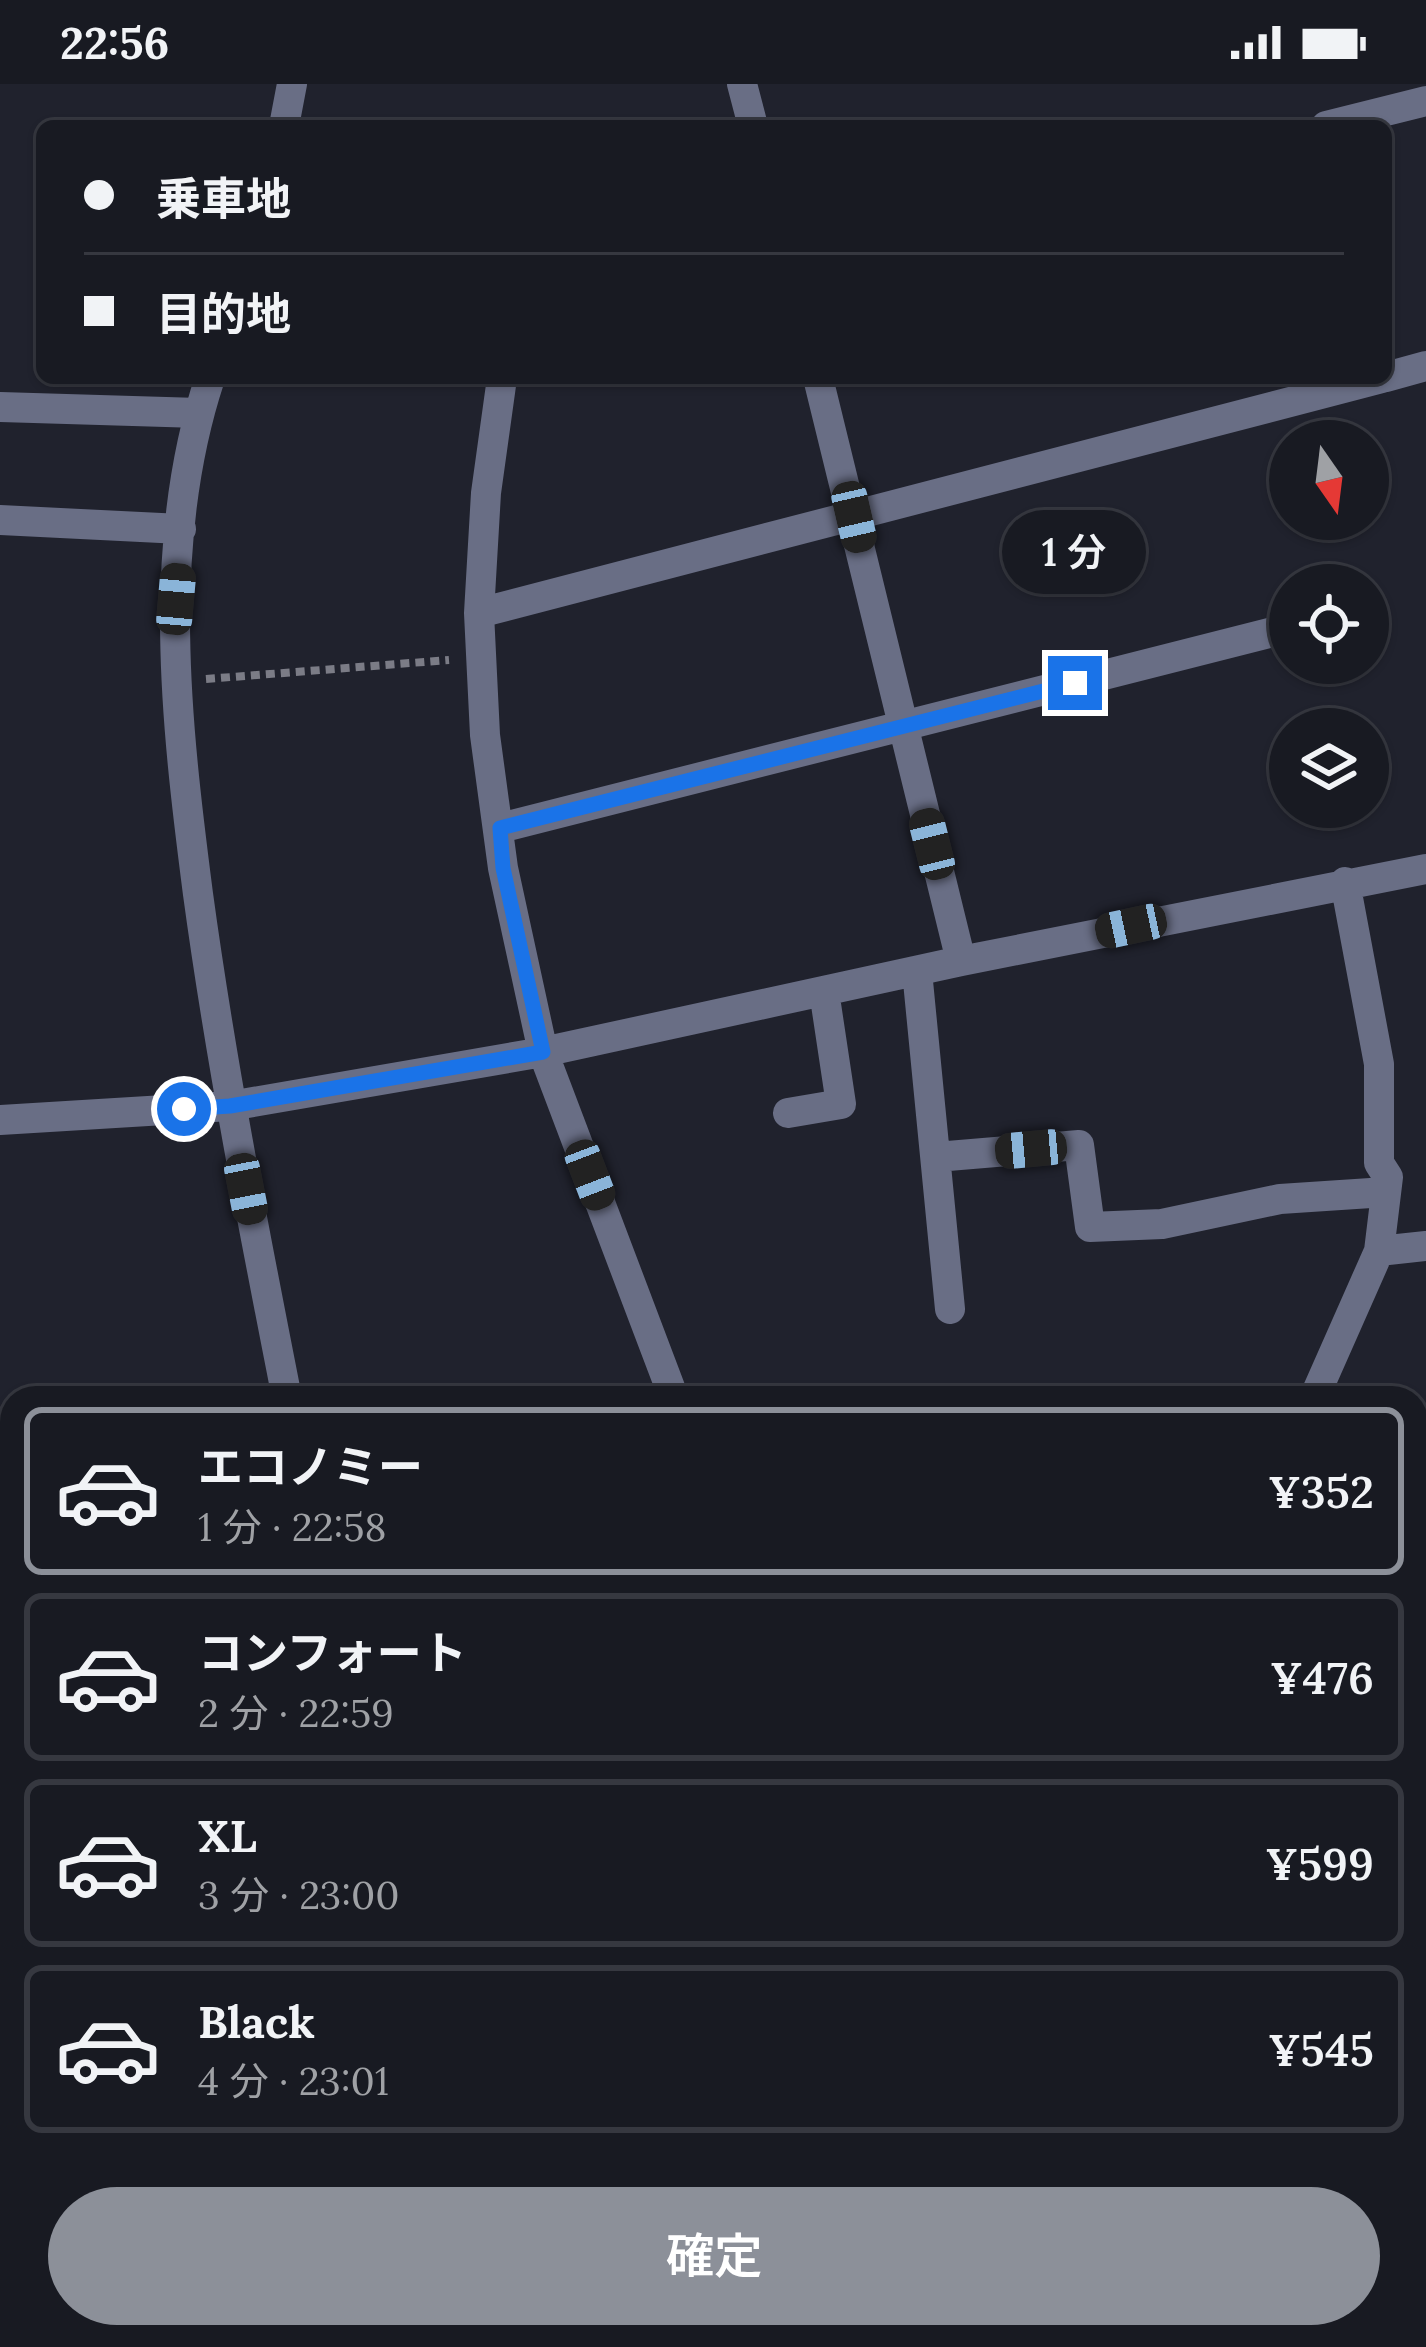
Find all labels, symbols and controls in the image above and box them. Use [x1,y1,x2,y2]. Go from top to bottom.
text: 22:56 [60,14,169,71]
text: 乗車地 [156,170,291,227]
text: 目的地 [156,285,291,342]
north arrow [1269,420,1389,540]
map controls [1269,420,1389,828]
car [828,478,880,556]
callout: 1 分 [1003,509,1147,593]
text: 1 分 [1042,527,1106,577]
car [155,562,197,636]
button: locate [1269,564,1389,684]
route end [1048,656,1102,710]
button: layers [1269,708,1389,828]
car [906,805,958,883]
car [1092,901,1170,951]
route start [157,1082,211,1136]
car [994,1128,1068,1170]
car [560,1135,620,1215]
car [221,1150,271,1228]
icon: car [54,1437,162,1545]
text: エコノミー [198,1438,423,1495]
text: ¥352 [1268,1463,1374,1520]
text: 1 分 · 22:58 [198,1502,387,1552]
icon: car [54,1623,162,1731]
text: コンフォート [198,1624,467,1681]
text: ¥476 [1270,1649,1374,1706]
text: 2 分 · 22:59 [198,1688,394,1738]
text: XL [198,1807,257,1864]
icon: car [54,1809,162,1917]
text: ¥599 [1265,1835,1374,1892]
text: 3 分 · 23:00 [198,1870,400,1920]
text: Black [198,1993,315,2050]
icon: car [54,1995,162,2103]
text: ¥545 [1268,2021,1374,2078]
text: 4 分 · 23:01 [198,2056,389,2106]
button: 確定 [48,2187,1380,2325]

